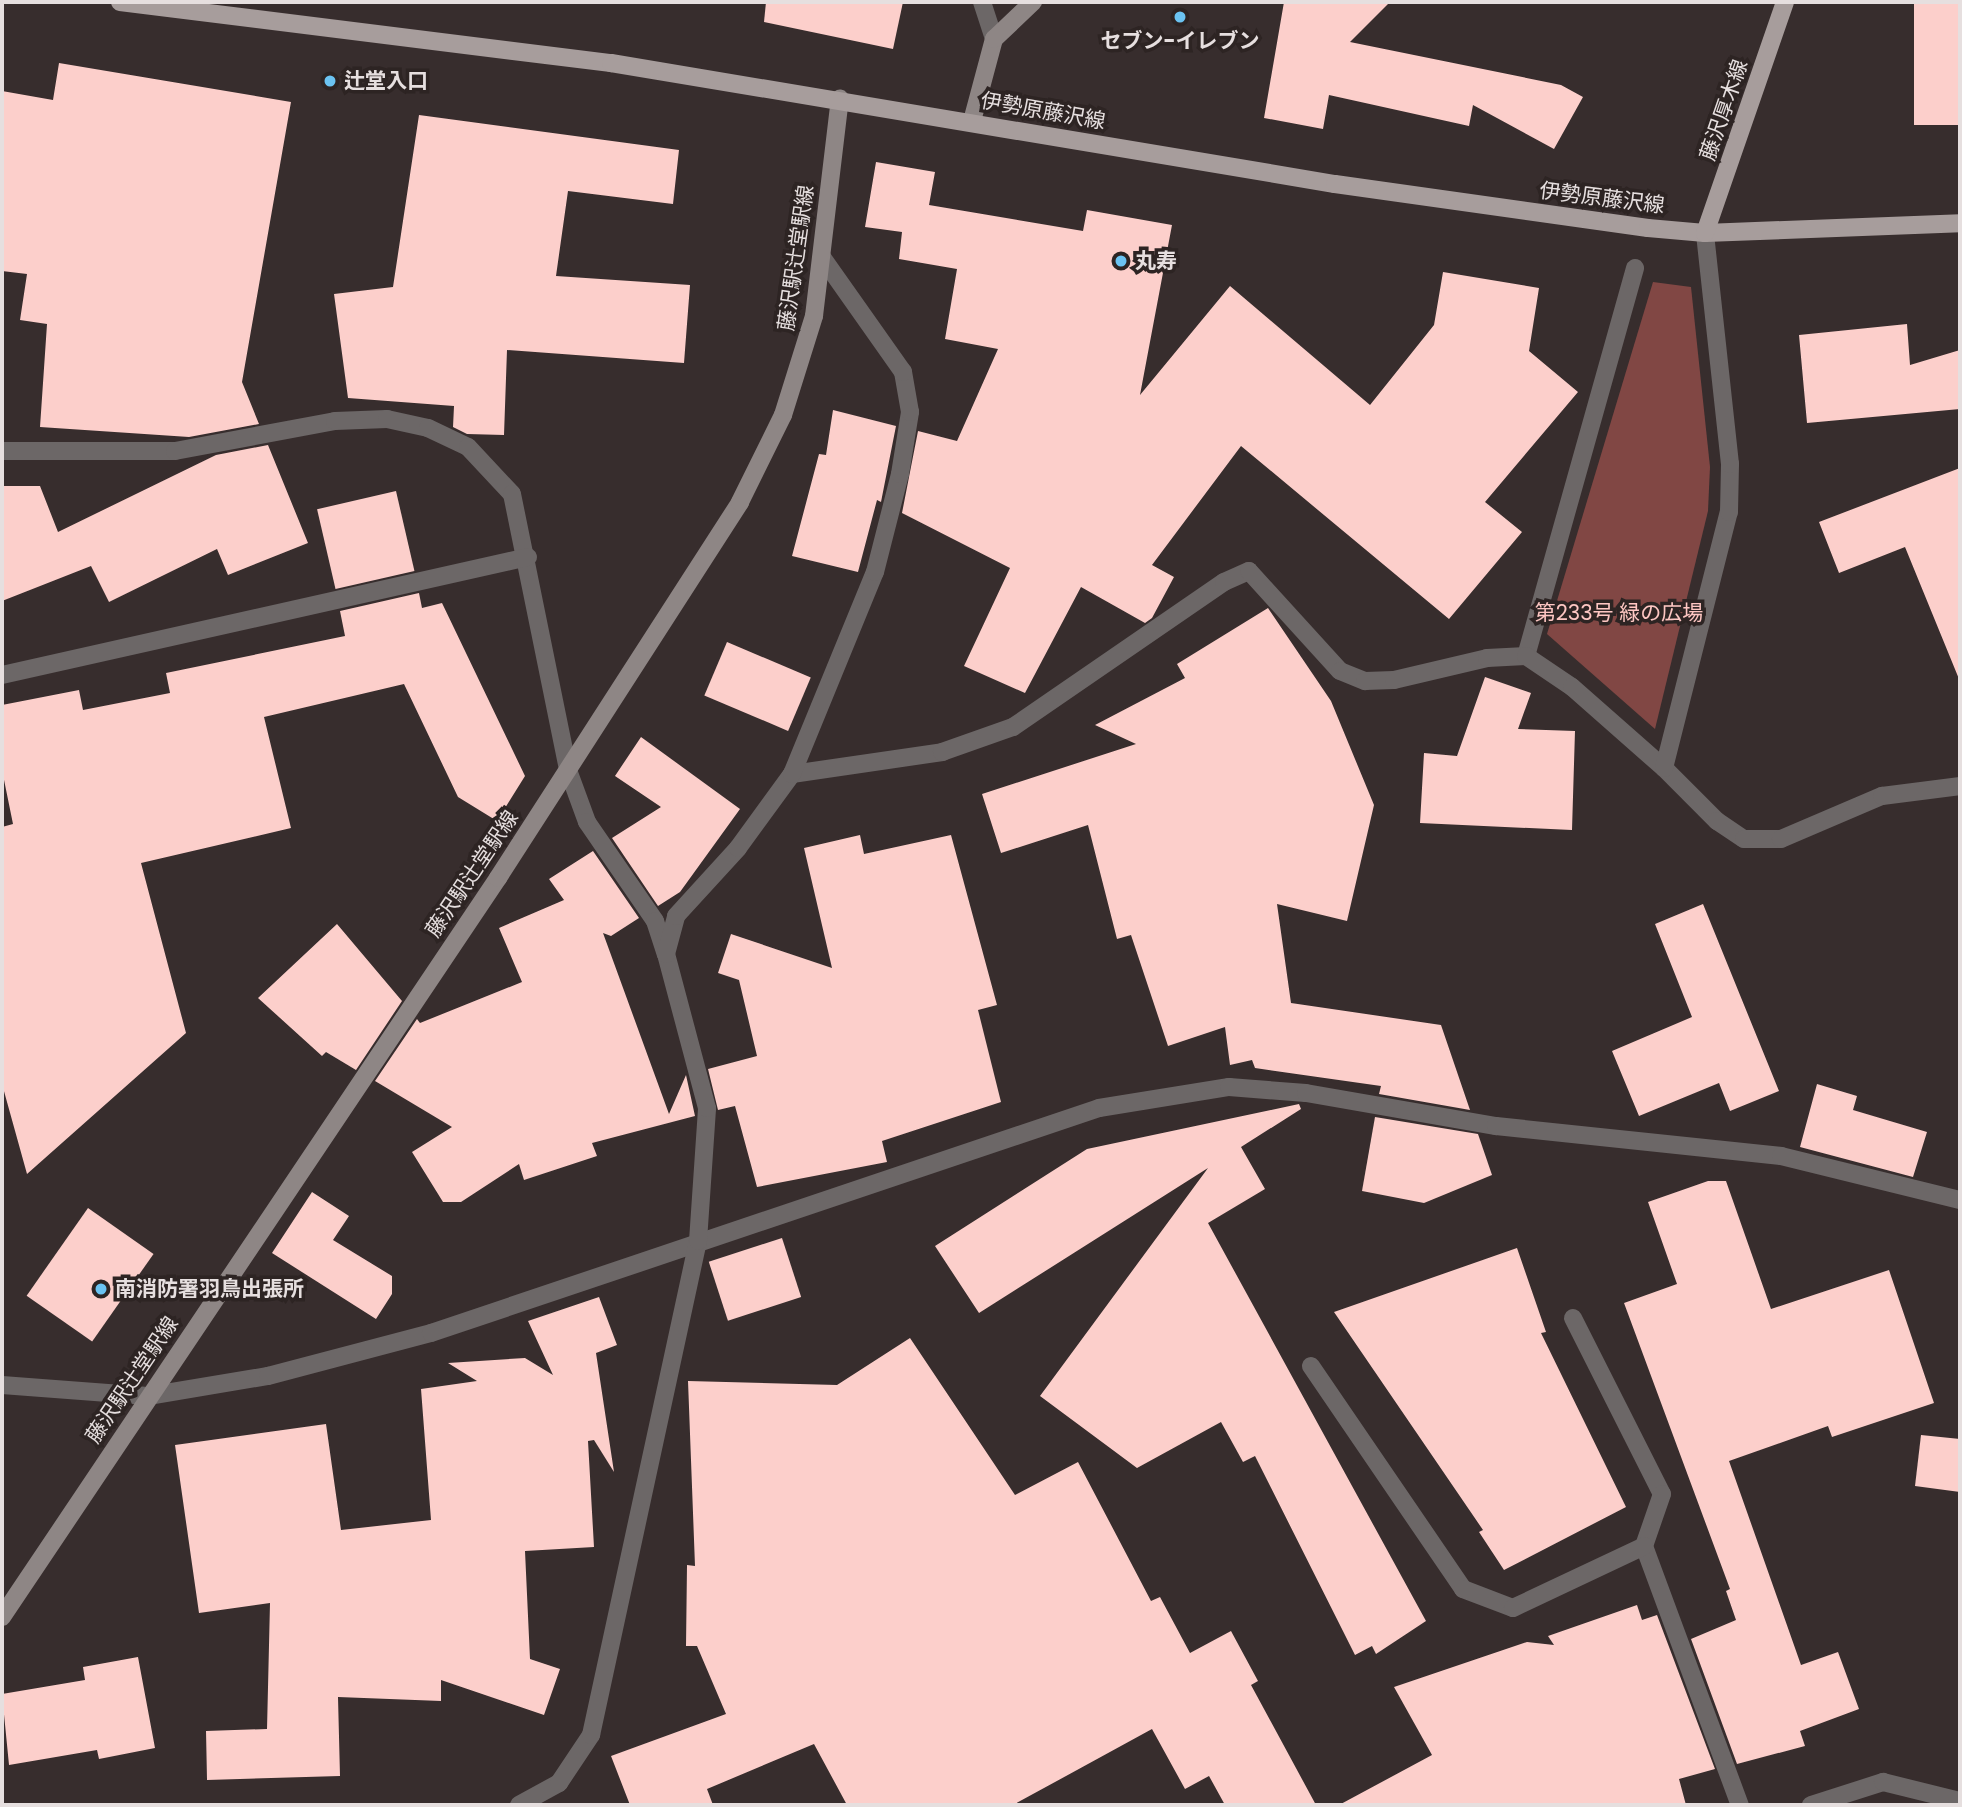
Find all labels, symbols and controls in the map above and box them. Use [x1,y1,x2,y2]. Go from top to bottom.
marker: セブン-イレブン [1172,9,1188,25]
place label: セブン-イレブン [1100,28,1260,54]
street label: 藤沢厚木線 [1695,56,1753,164]
place label: 辻堂入口 [344,68,428,94]
marker: 辻堂入口 [322,73,338,89]
street label: 伊勢原藤沢線 [979,88,1107,134]
street label: 伊勢原藤沢線 [1538,178,1666,218]
street label: 藤沢駅辻堂駅線 [773,183,819,333]
place label: 丸寿 [1135,248,1177,274]
marker: 丸寿 [1113,253,1129,269]
park label: 第233号 緑の広場 [1535,600,1703,626]
street label: 藤沢駅辻堂駅線 [420,806,524,942]
place label: 南消防署羽鳥出張所 [115,1276,304,1302]
marker: 南消防署羽鳥出張所 [93,1281,109,1297]
street label: 藤沢駅辻堂駅線 [80,1312,184,1448]

